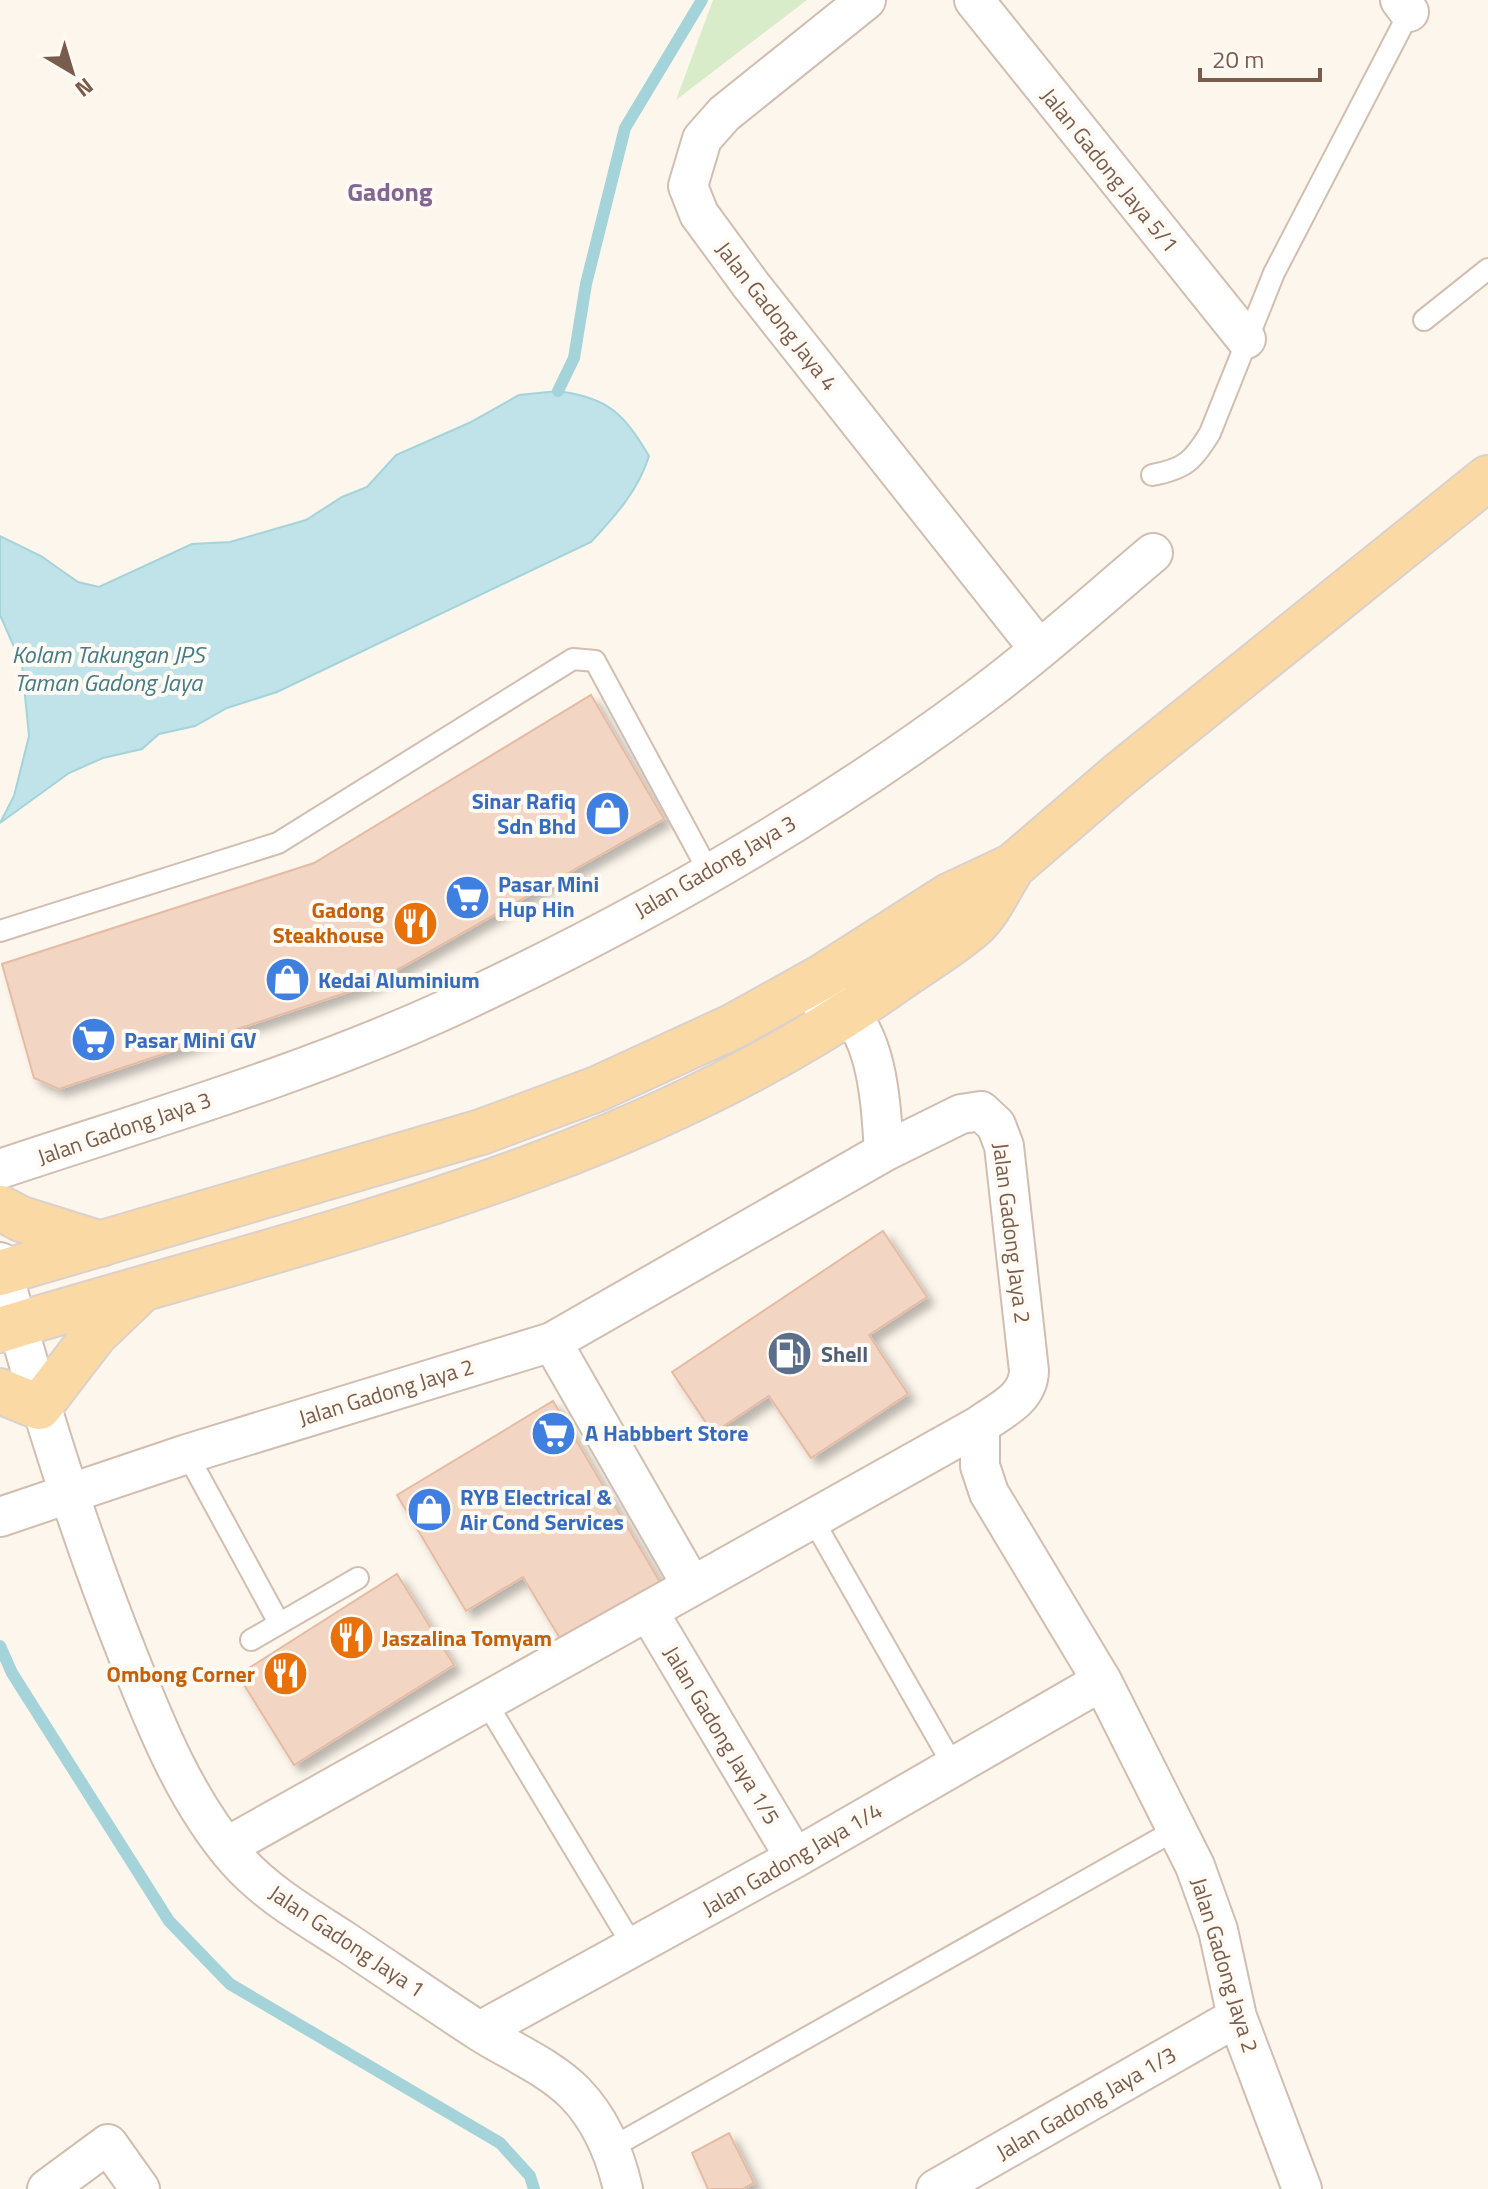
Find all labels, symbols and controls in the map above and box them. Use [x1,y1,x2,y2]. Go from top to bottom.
north arrow [32,32,112,112]
scale bar [1200,32,1320,82]
text: 20 m [1212,41,1264,77]
text: N [68,70,101,106]
street label: Jalan Gadong Jaya 5/1 [1033,80,1187,260]
district label: Gadong [347,172,433,211]
street label: Jalan Gadong Jaya 4 [708,234,846,398]
water label: Kolam Takungan JPS Taman Gadong Jaya [12,636,207,700]
place label: Sinar Rafiq Sdn Bhd [472,784,576,843]
shop icon: Sinar Rafiq Sdn Bhd [583,790,631,838]
street label: Jalan Gadong Jaya 3 [628,806,802,926]
place label: Pasar Mini Hup Hin [498,867,599,926]
supermarket icon: Pasar Mini Hup Hin [443,873,491,921]
place label: Gadong Steakhouse [273,893,384,952]
restaurant icon: Gadong Steakhouse [391,899,439,947]
shop icon: Kedai Aluminium [263,956,311,1004]
place label: Kedai Aluminium [318,963,480,997]
supermarket icon: Pasar Mini GV [69,1016,117,1064]
place label: Pasar Mini GV [124,1023,257,1057]
street label: Jalan Gadong Jaya 3 [33,1082,215,1174]
street label: Jalan Gadong Jaya 2 [984,1141,1040,1325]
fuel station icon: Shell [766,1330,814,1378]
place label: Shell [821,1337,868,1371]
street label: Jalan Gadong Jaya 2 [294,1349,478,1435]
supermarket icon: A Habbbert Store [530,1409,578,1457]
place label: A Habbbert Store [585,1416,748,1450]
place label: RYB Electrical & Air Cond Services [460,1480,624,1539]
shop icon: RYB Electrical & Air Cond Services [405,1486,453,1534]
restaurant icon: Jaszalina Tomyam [327,1614,375,1662]
place label: Jaszalina Tomyam [382,1621,552,1655]
street label: Jalan Gadong Jaya 1/5 [655,1639,789,1831]
restaurant icon: Ombong Corner [262,1650,310,1698]
place label: Ombong Corner [107,1657,255,1691]
street label: Jalan Gadong Jaya 1/4 [696,1793,888,1925]
street label: Jalan Gadong Jaya 2 [1182,1873,1268,2057]
street label: Jalan Gadong Jaya 1 [262,1876,432,2006]
street label: Jalan Gadong Jaya 1/3 [990,2037,1182,2169]

